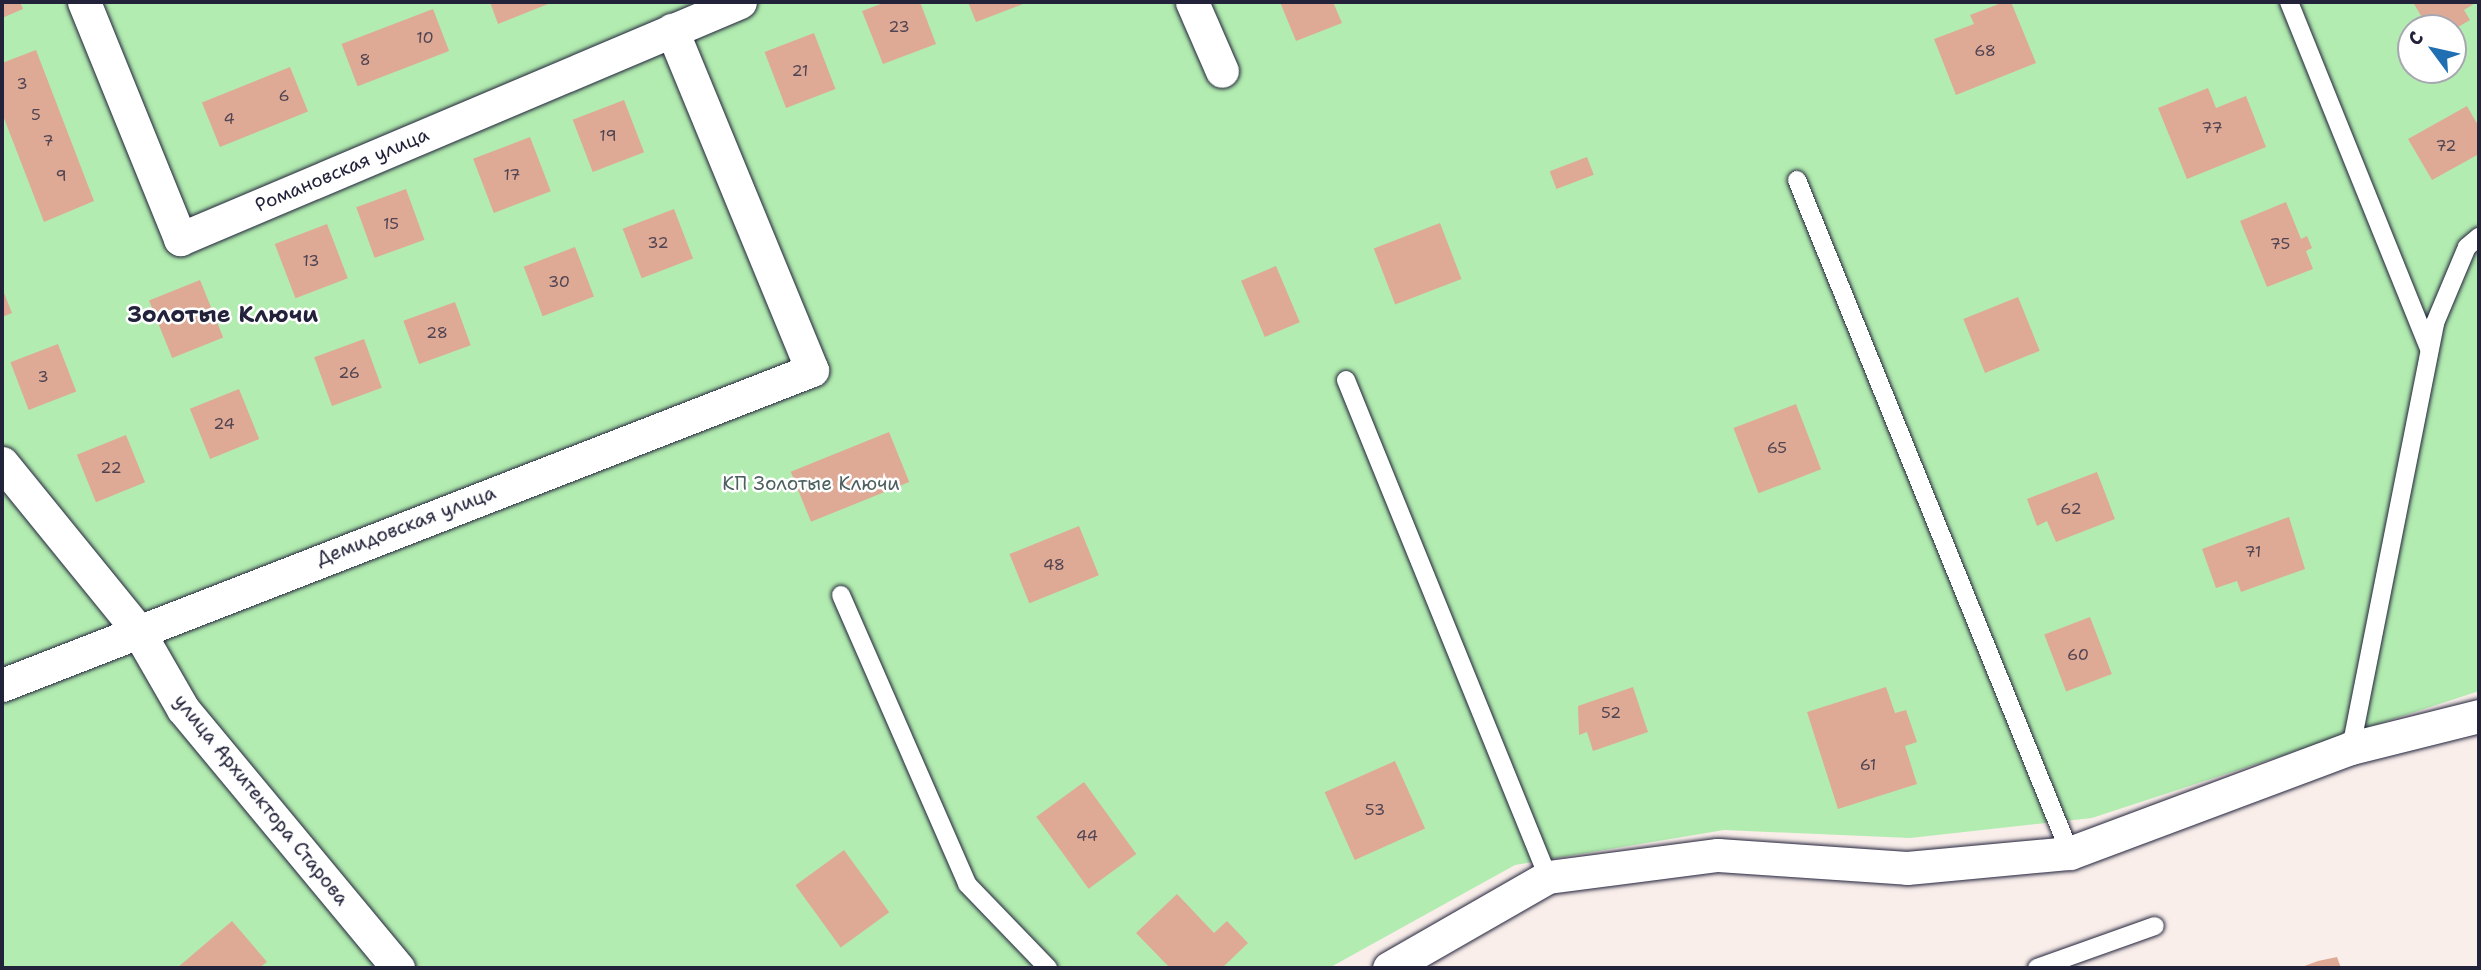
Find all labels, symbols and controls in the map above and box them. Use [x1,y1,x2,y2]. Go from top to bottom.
north arrow [2397,14,2467,84]
house number: 23 [888,17,910,37]
text: С [2402,27,2429,50]
house number: 10 [416,28,434,48]
house number: 68 [1974,41,1996,61]
house number: 8 [359,50,371,70]
house number: 21 [791,61,809,81]
house number: 3 [16,74,28,94]
house number: 6 [278,86,290,106]
house number: 5 [31,105,41,125]
house number: 4 [223,109,235,129]
house number: 77 [2201,118,2223,138]
street label: Романовская улица [252,123,432,217]
house number: 19 [599,126,617,146]
house number: 7 [42,131,54,151]
house number: 72 [2435,136,2457,156]
house number: 17 [503,165,521,185]
house number: 9 [55,166,67,186]
house number: 15 [383,214,399,234]
house number: 32 [647,233,669,253]
house number: 75 [2270,234,2290,254]
house number: 13 [302,251,320,271]
house number: 30 [548,272,570,292]
district label: Золотые Ключи [128,300,318,328]
house number: 28 [426,323,448,343]
house number: 26 [338,363,360,383]
house number: 3 [37,367,49,387]
house number: 24 [213,414,235,434]
house number: 65 [1767,438,1787,458]
house number: 22 [100,458,122,478]
park label: КП Золотые Ключи [722,473,900,495]
street label: Демидовская улица [313,481,499,571]
house number: 62 [2060,499,2082,519]
house number: 71 [2244,542,2262,562]
house number: 48 [1043,555,1065,575]
house number: 60 [2067,645,2089,665]
street label: улица Архитектора Старова [169,690,353,910]
house number: 52 [1601,703,1621,723]
house number: 61 [1860,755,1876,775]
house number: 53 [1365,800,1385,820]
house number: 44 [1076,826,1098,846]

